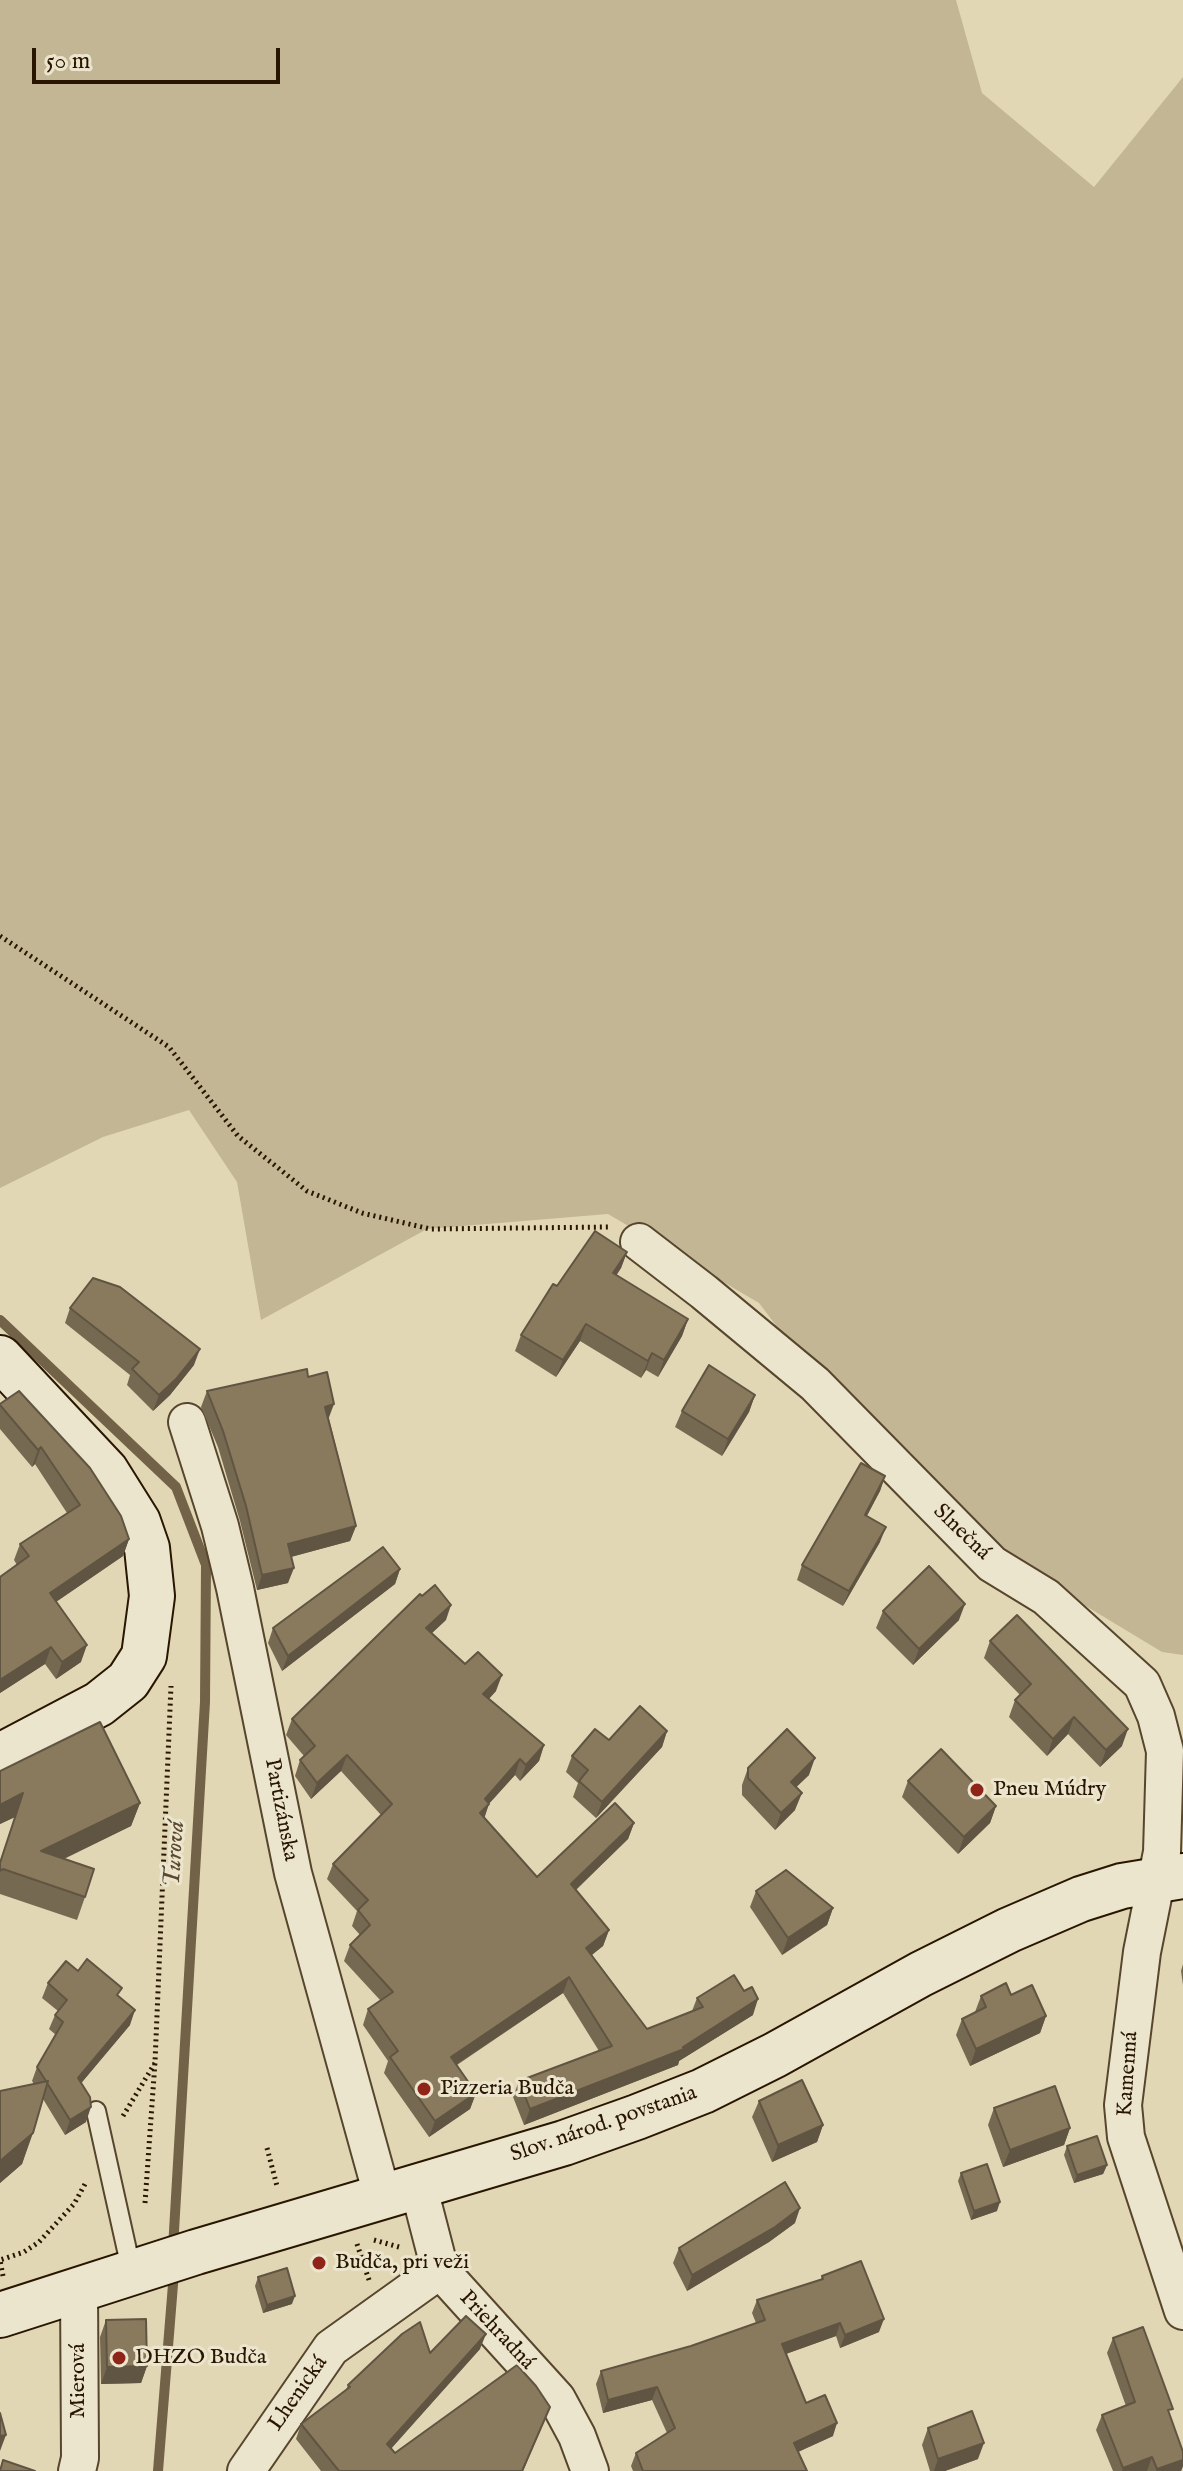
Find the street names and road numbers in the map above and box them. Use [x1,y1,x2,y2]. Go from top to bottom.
street label: Slnečná [927,1499,995,1567]
street label: Partizánska [257,1756,303,1864]
street label: Kamenná [1113,2030,1145,2118]
street label: Slov. národ. povstania [507,2081,701,2169]
street label: Priehradná [453,2286,539,2376]
street label: Mierová [66,2343,92,2419]
street label: Lhenická [264,2351,334,2437]

